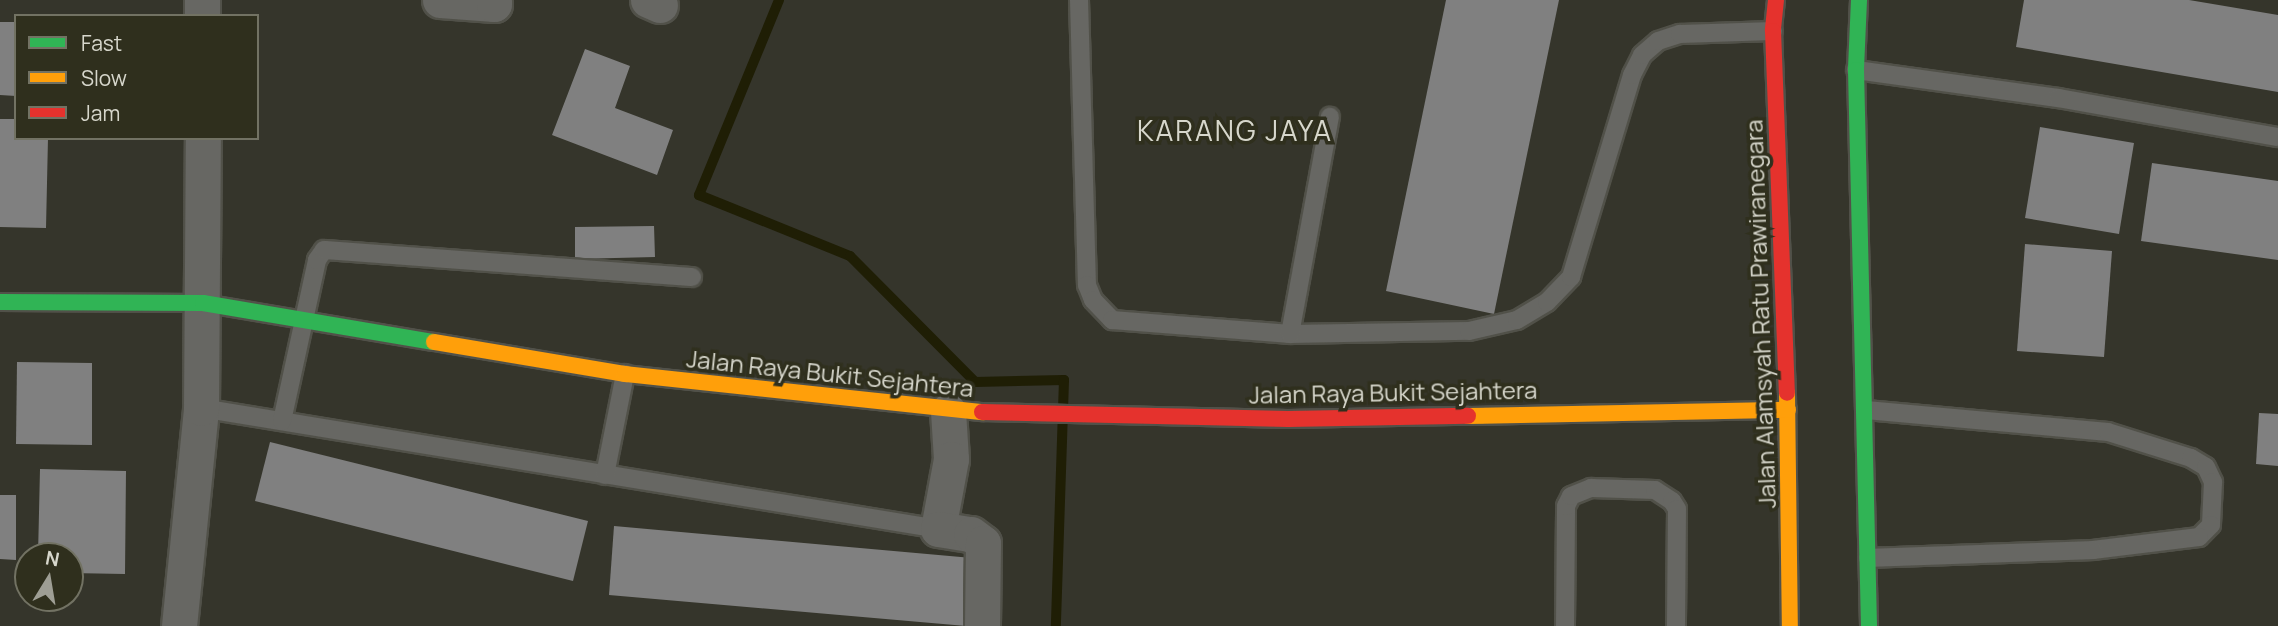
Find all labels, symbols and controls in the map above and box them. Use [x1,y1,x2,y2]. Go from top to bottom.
legend [14,14,259,140]
text: Fast [81,29,122,57]
text: Slow [81,64,127,92]
text: Jam [81,99,120,127]
district label: KARANG JAYA [1138,113,1332,147]
street label: Jalan Alamsyah Ratu Prawiranegara [1739,119,1781,509]
street label: Jalan Raya Bukit Sejahtera [685,344,975,402]
street label: Jalan Raya Bukit Sejahtera [1249,375,1537,409]
north arrow [14,542,84,612]
text: N [43,544,62,572]

